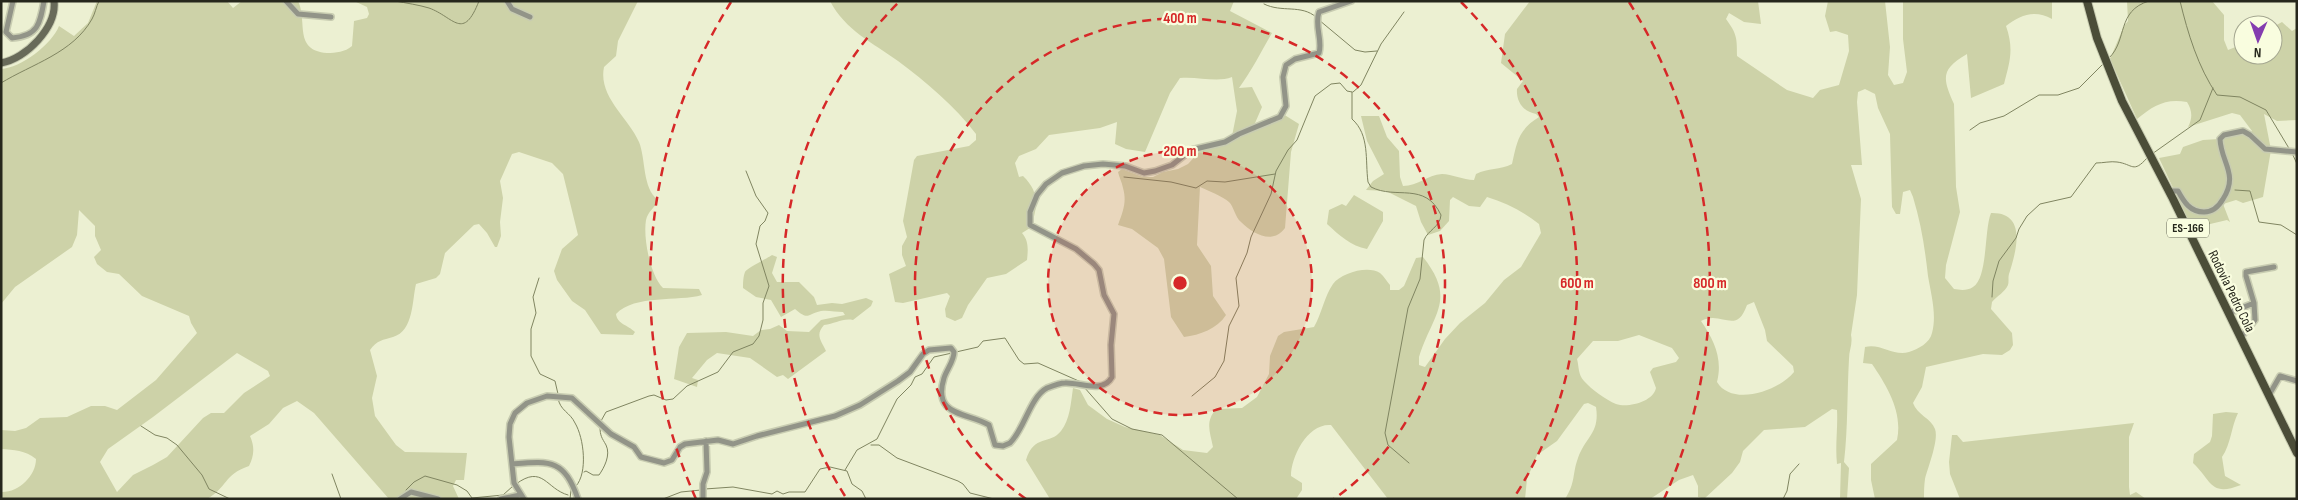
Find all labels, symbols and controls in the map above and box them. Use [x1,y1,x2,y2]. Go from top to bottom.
text: 400 m [1163,9,1197,28]
north arrow [2233,15,2283,65]
text: N [2254,44,2262,61]
text: 200 m [1163,142,1197,161]
road number: ES-166 [2167,218,2209,238]
street label: Rodovia Pedro Cola [2204,248,2259,335]
centre of rings [1171,274,1189,292]
text: 600 m [1560,274,1594,293]
text: 800 m [1693,274,1727,293]

